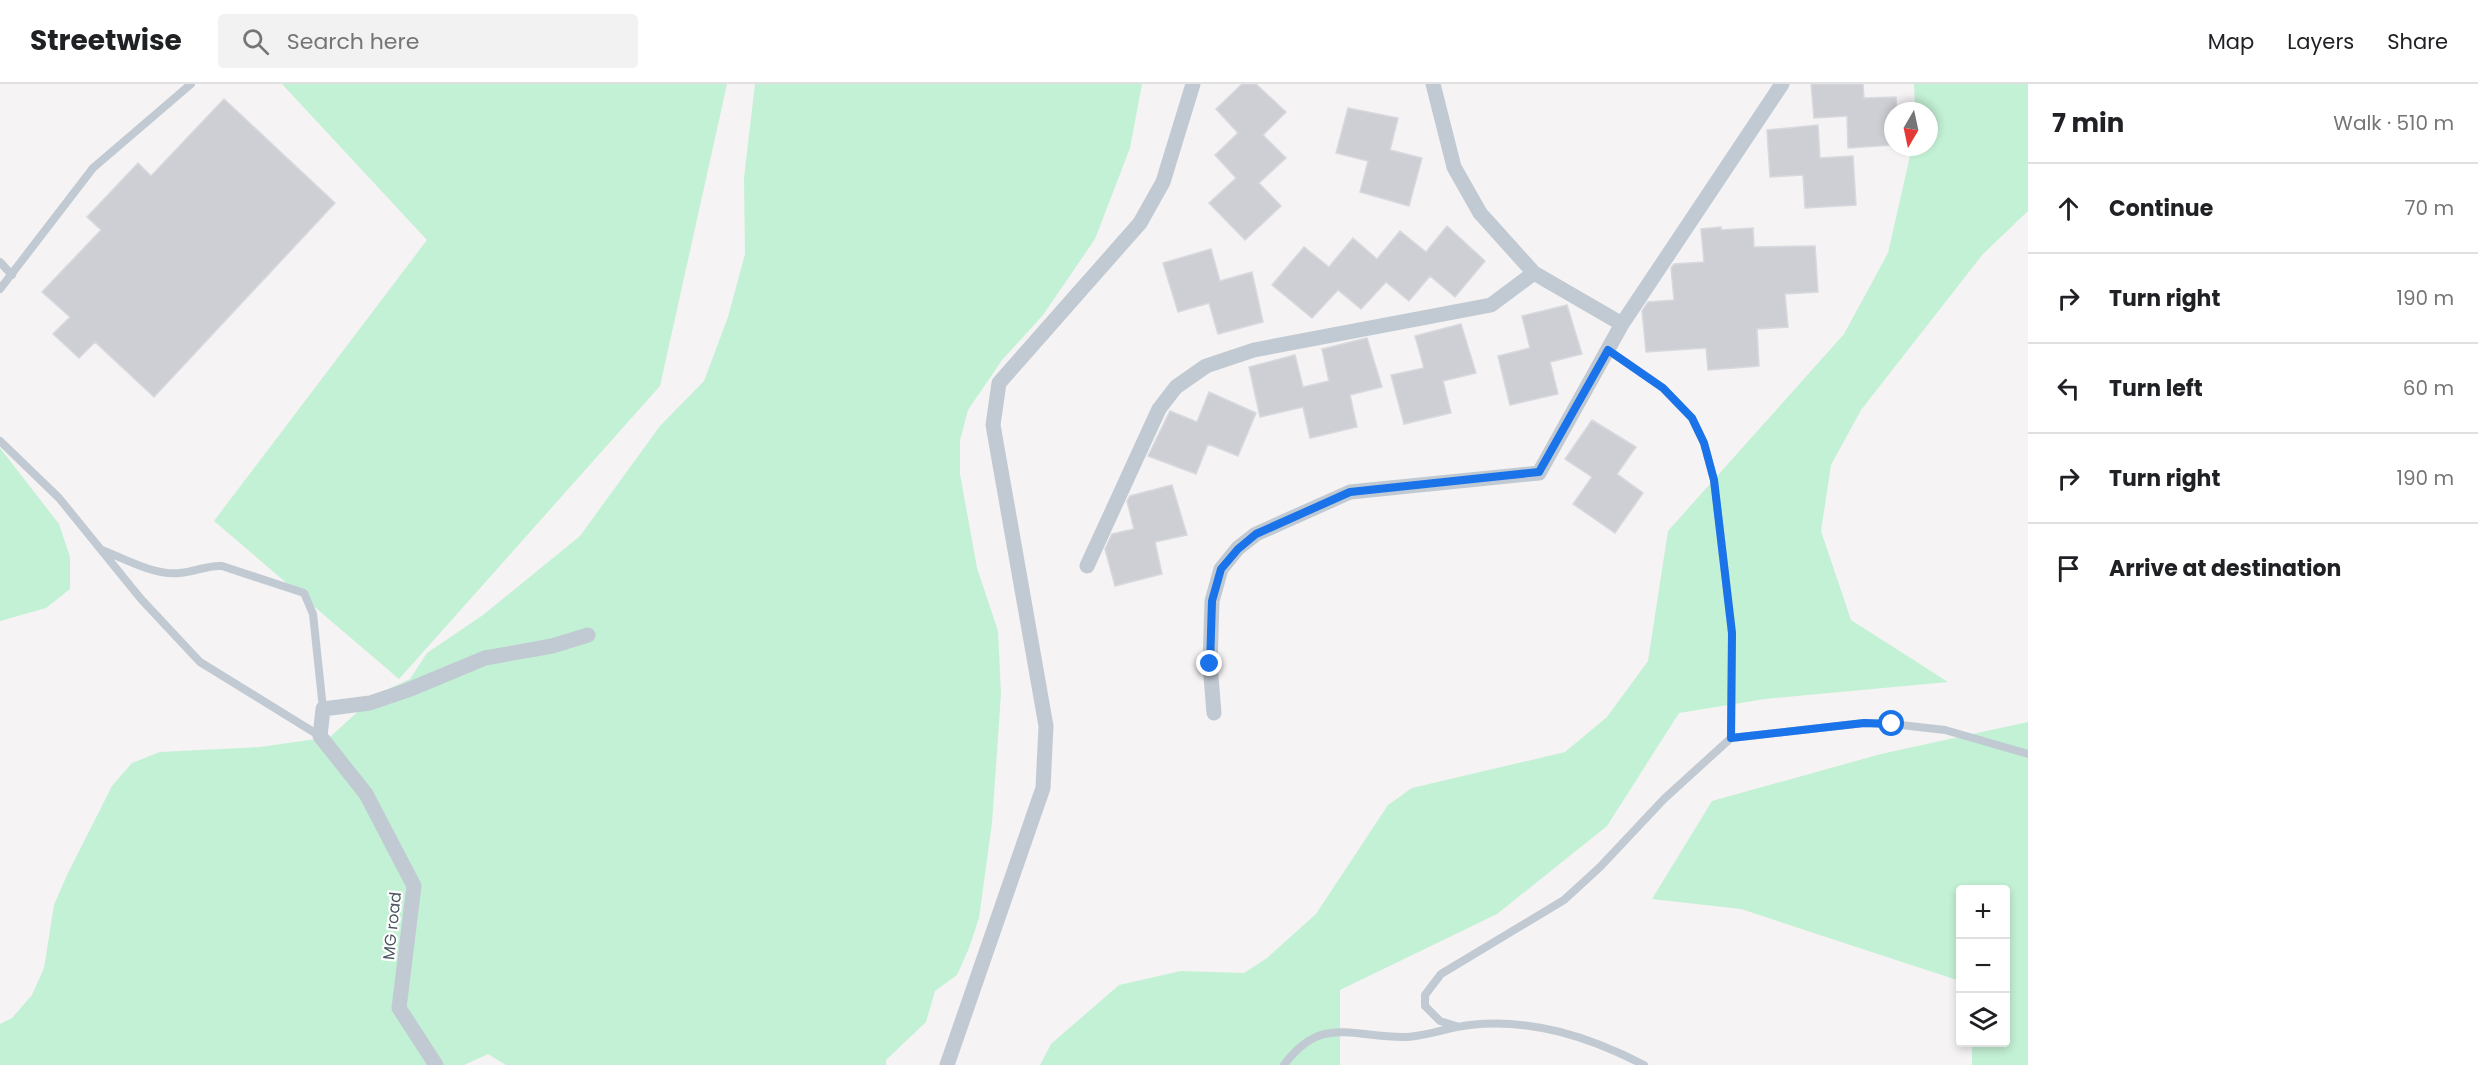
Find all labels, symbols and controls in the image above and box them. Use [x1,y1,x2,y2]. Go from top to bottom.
search box [218,14,638,68]
text: Streetwise [30,21,182,60]
icon: search [239,25,272,58]
text: Search here [287,26,419,57]
text: Map [2208,27,2254,56]
text: Layers [2287,27,2354,56]
text: Share [2387,27,2448,56]
north arrow [1884,102,1938,156]
text: 7 min [2052,105,2124,141]
text: Walk · 510 m [2333,109,2454,137]
icon: ahead [2052,192,2085,225]
text: Continue [2109,193,2213,224]
text: 70 m [2405,194,2454,222]
icon: right [2052,282,2085,315]
text: Turn right [2109,283,2220,314]
text: 190 m [2397,284,2454,312]
icon: left [2052,372,2085,405]
text: Turn left [2109,373,2203,404]
text: 60 m [2403,374,2454,402]
icon: right [2052,462,2085,495]
text: Turn right [2109,463,2220,494]
text: 190 m [2397,464,2454,492]
icon: arrive [2052,552,2085,585]
text: Arrive at destination [2109,553,2341,584]
route end [1196,650,1222,676]
route start [1878,710,1904,736]
map controls [1956,885,2010,1047]
button: + [1956,885,2010,939]
street label: MG road [377,891,407,961]
button: − [1956,939,2010,993]
button: layers [1956,993,2010,1047]

